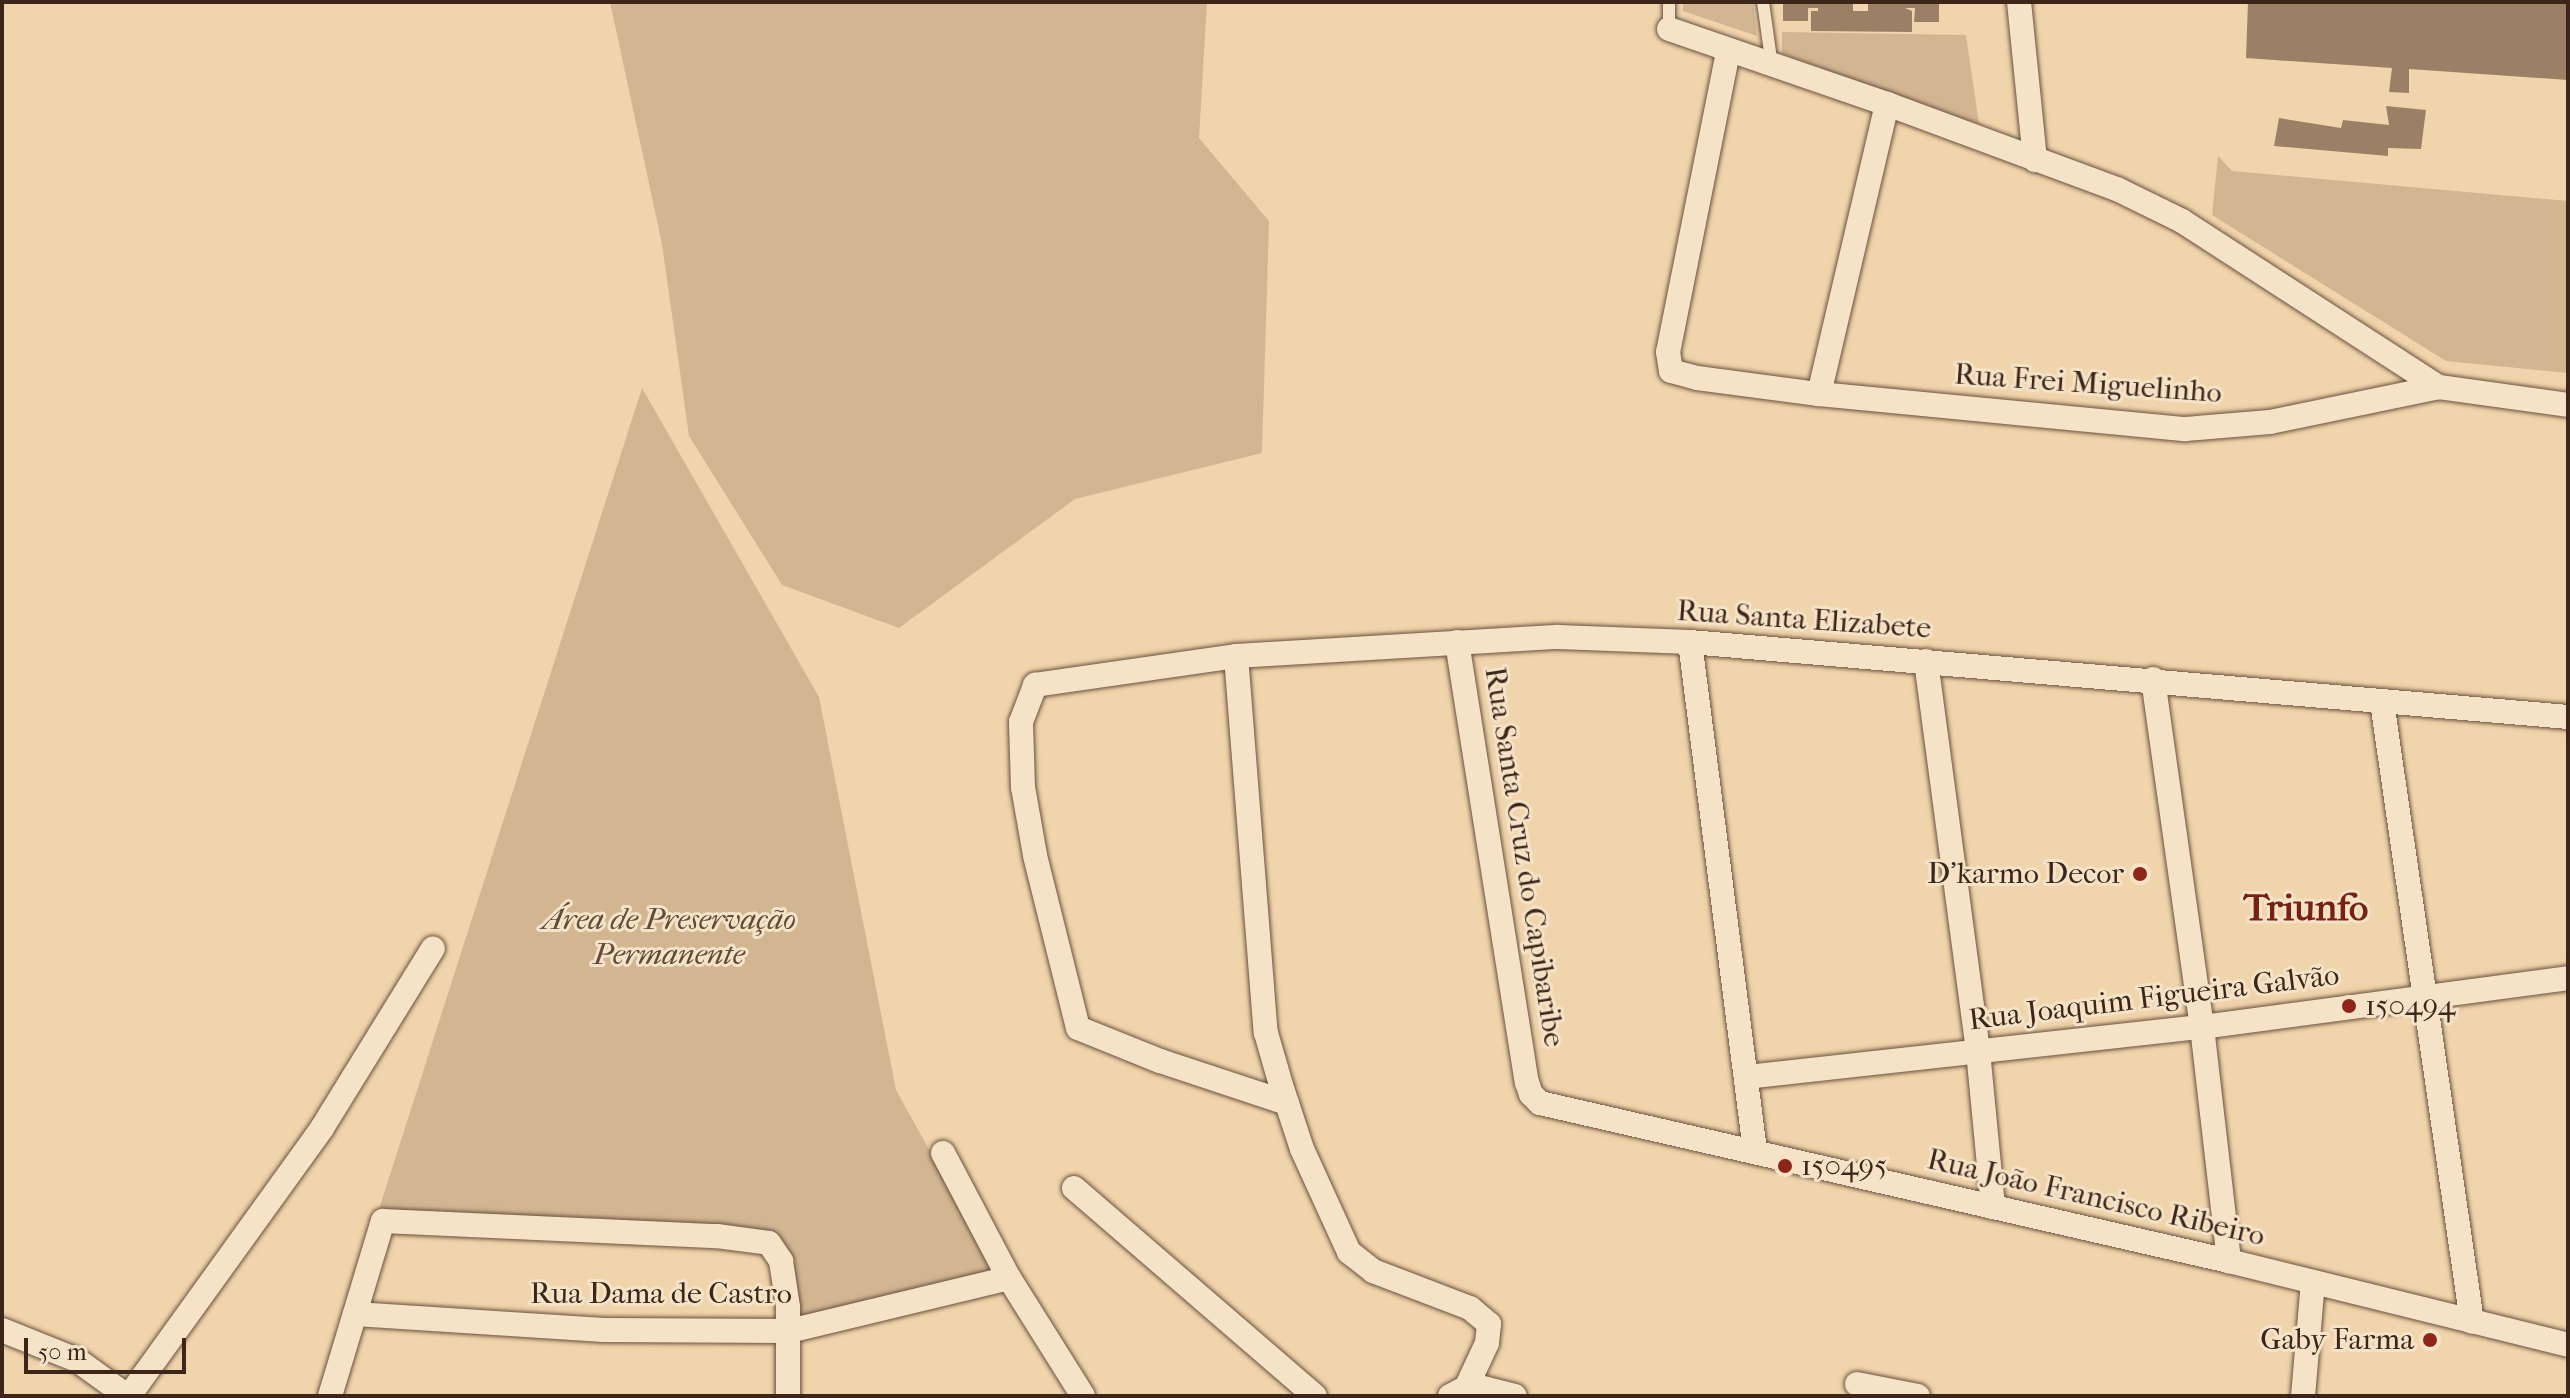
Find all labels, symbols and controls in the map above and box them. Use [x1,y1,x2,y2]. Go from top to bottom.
street label: Rua Frei Miguelinho [1953,357,2223,411]
street label: Rua Santa Elizabete [1676,593,1932,647]
street label: Rua Santa Cruz do Capibaribe [1476,664,1572,1050]
place label: D'karmo Decor [1927,856,2124,892]
marker: D'karmo Decor [2131,865,2149,883]
district label: Triunfo [2244,885,2368,931]
park label: Área de Preservação Permanente [542,902,796,972]
street label: Rua Joaquim Figueira Galvão [1967,957,2341,1039]
place label: 150494 [2365,988,2456,1024]
marker: 150494 [2340,997,2358,1015]
street label: Rua João Francisco Ribeiro [1924,1142,2268,1254]
place label: 150495 [1801,1148,1887,1184]
marker: 150495 [1776,1157,1794,1175]
street label: Rua Dama de Castro [530,1276,792,1312]
scale bar [28,1322,190,1372]
place label: Gaby Farma [2260,1322,2414,1358]
marker: Gaby Farma [2421,1331,2439,1349]
text: 50 m [38,1338,87,1366]

